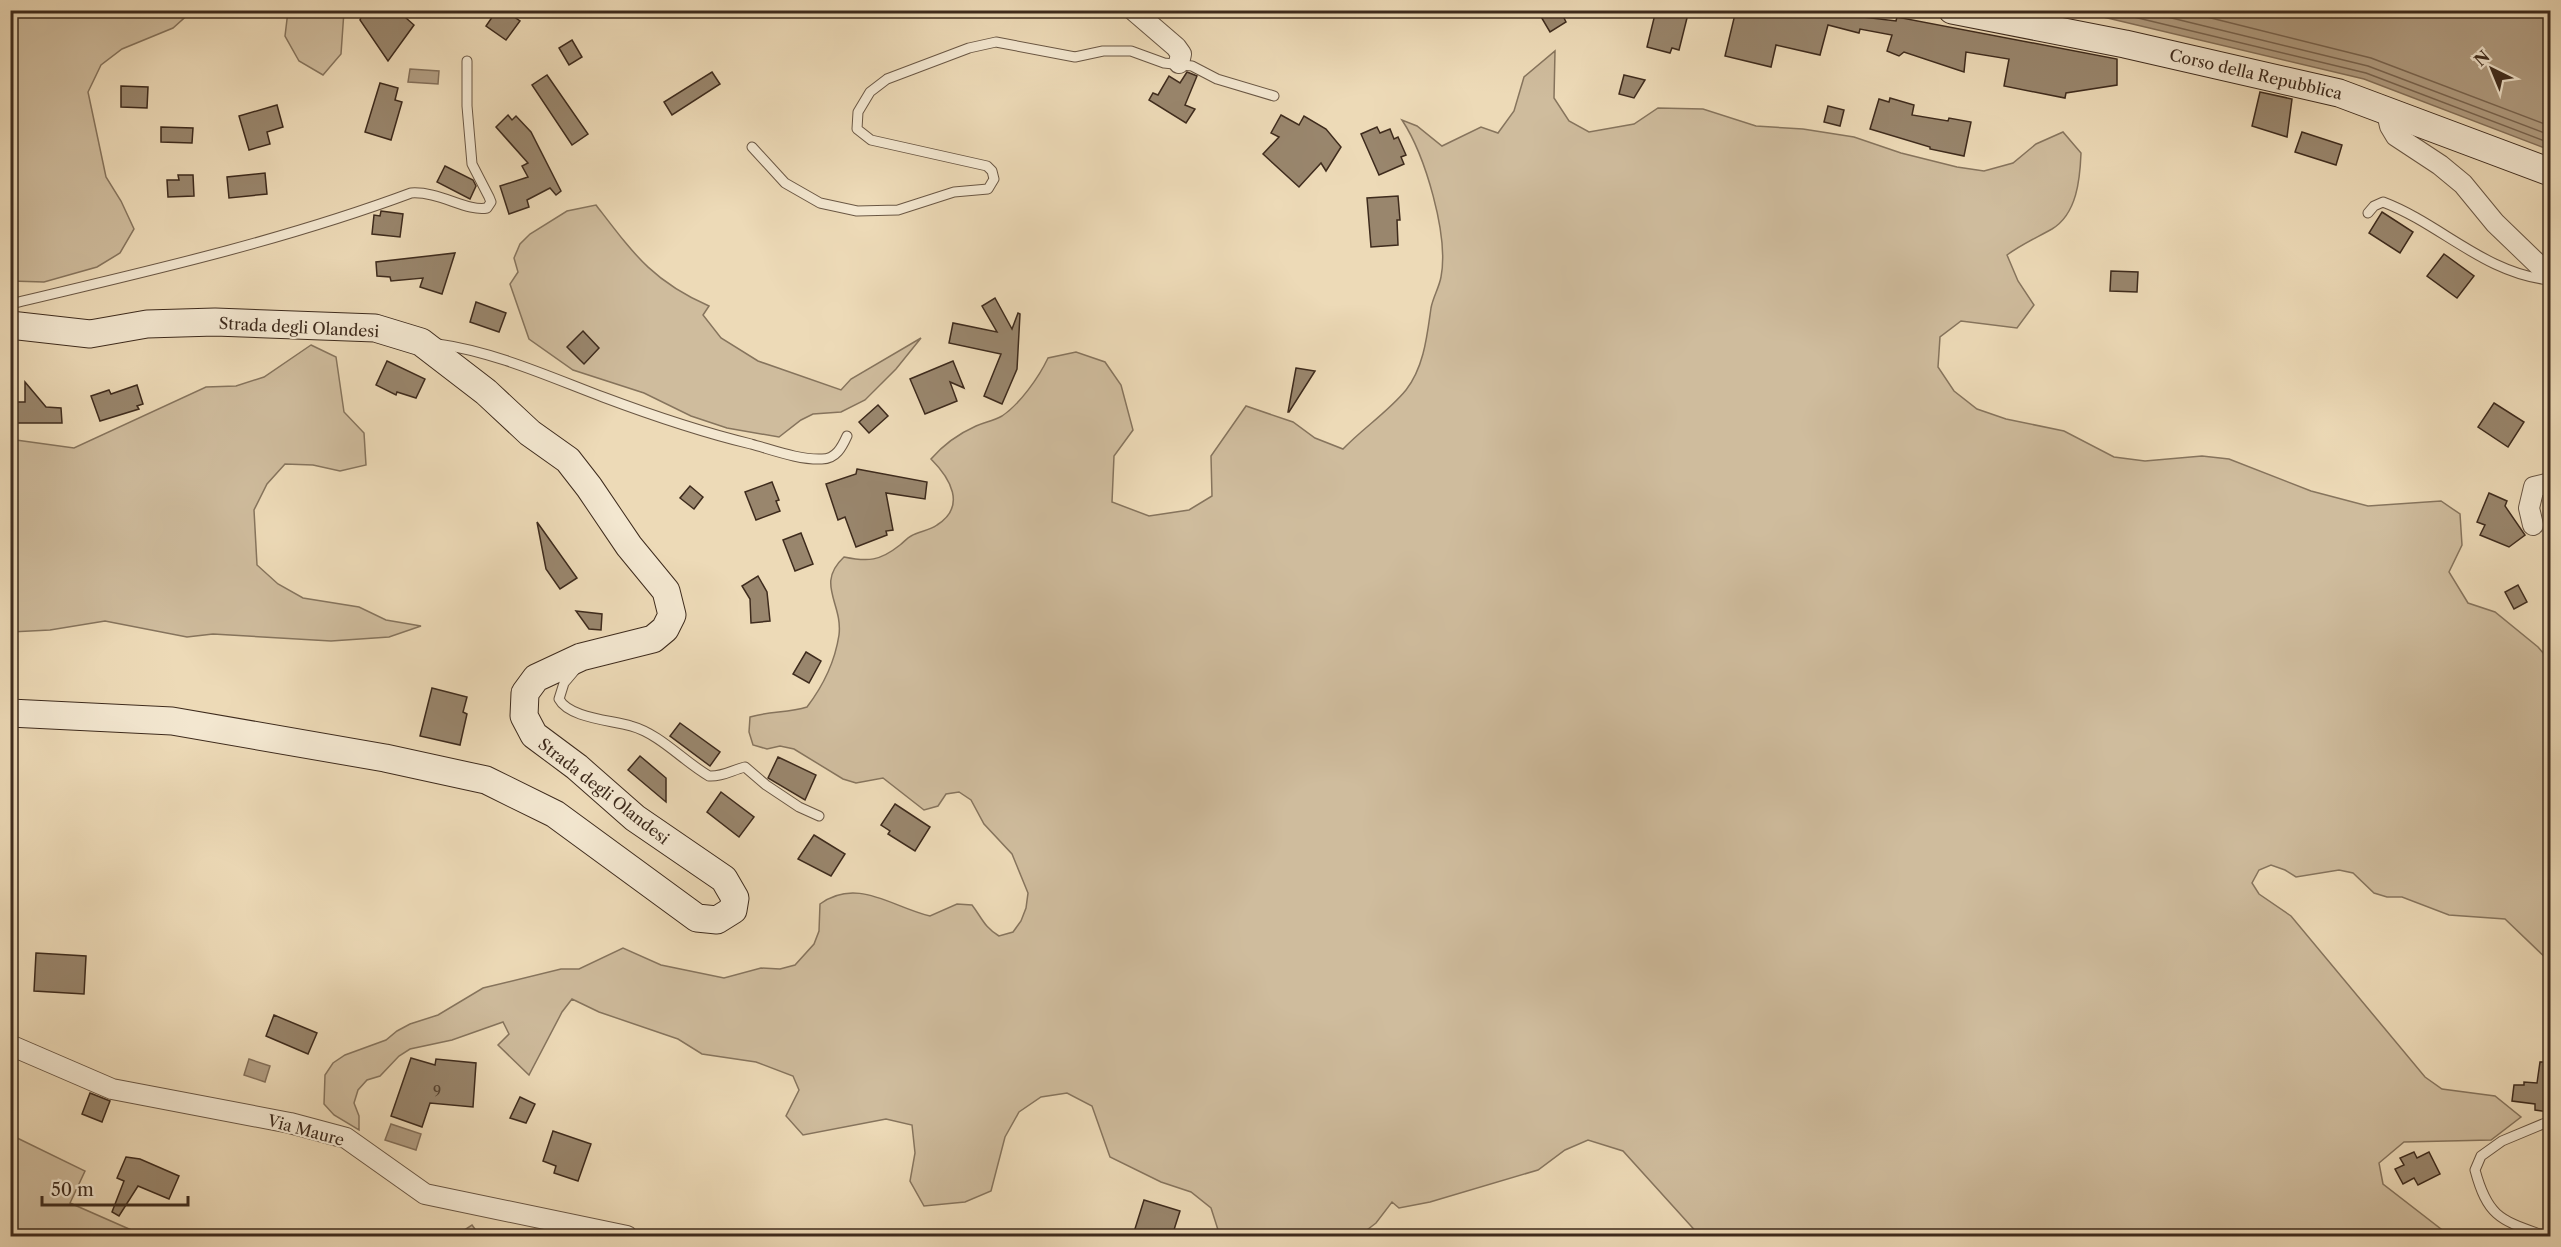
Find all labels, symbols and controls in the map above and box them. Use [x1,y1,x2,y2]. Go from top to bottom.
north arrow [2462,39,2522,99]
street label: Corso della Repubblica [2168,44,2345,104]
text: N [2470,46,2494,70]
street label: Strada degli Olandesi [218,313,380,341]
street label: Strada degli Olandesi [535,734,674,848]
house number: 9 [433,1082,441,1100]
street label: Via Maure [264,1110,347,1150]
scale bar [42,1169,188,1207]
text: 50 m [51,1179,94,1201]

